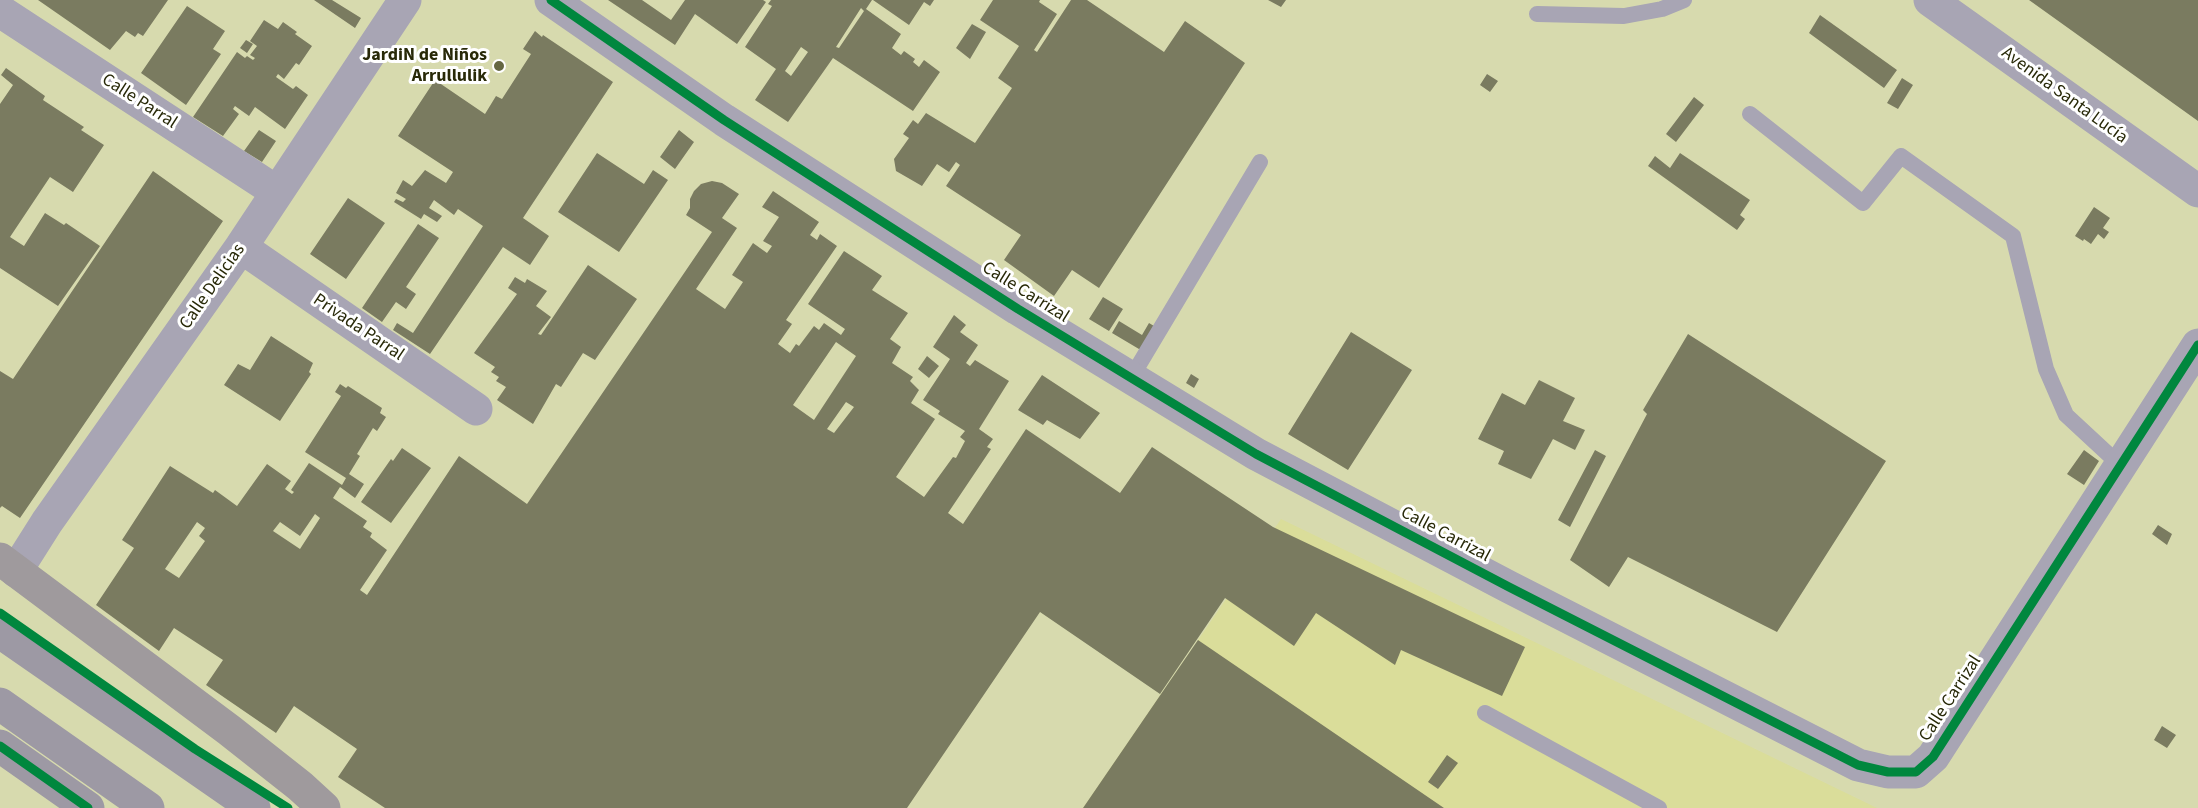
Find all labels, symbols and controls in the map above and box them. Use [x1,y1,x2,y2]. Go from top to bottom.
street label: Avenida Santa Lucía [1997,43,2131,149]
place label: JardiN de Niños Arrullulik [362,45,487,88]
marker: JardiN de Niños Arrullulik [492,59,506,73]
street label: Calle Parral [97,70,181,134]
street label: Calle Delicias [176,240,250,334]
street label: Calle Carrizal [978,258,1072,328]
street label: Privada Parral [308,290,408,366]
street label: Calle Carrizal [1397,502,1493,568]
street label: Calle Carrizal [1915,652,1987,746]

